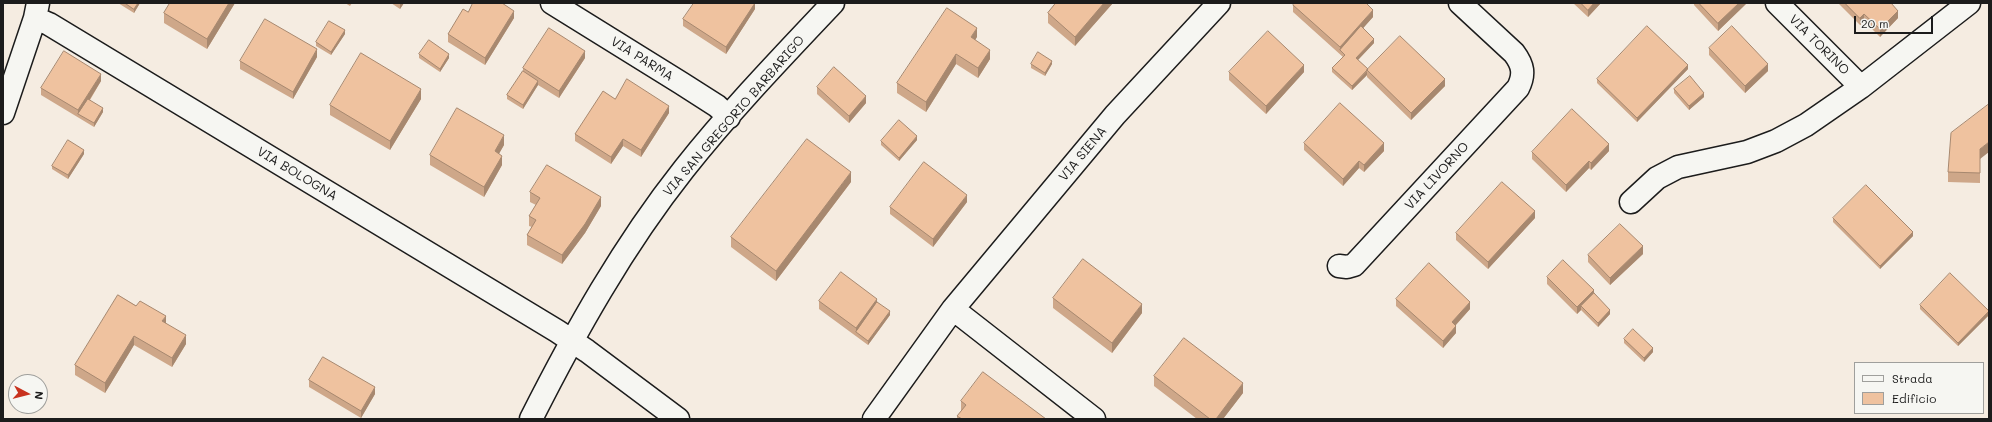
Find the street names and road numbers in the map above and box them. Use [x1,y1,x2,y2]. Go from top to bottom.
street label: VIA TORINO [1786,12,1852,78]
street label: VIA SAN GREGORIO BARBARIGO [660,33,808,199]
street label: VIA PARMA [608,34,676,84]
street label: VIA SIENA [1056,124,1110,184]
street label: VIA LIVORNO [1402,139,1472,213]
street label: VIA BOLOGNA [254,144,340,204]

